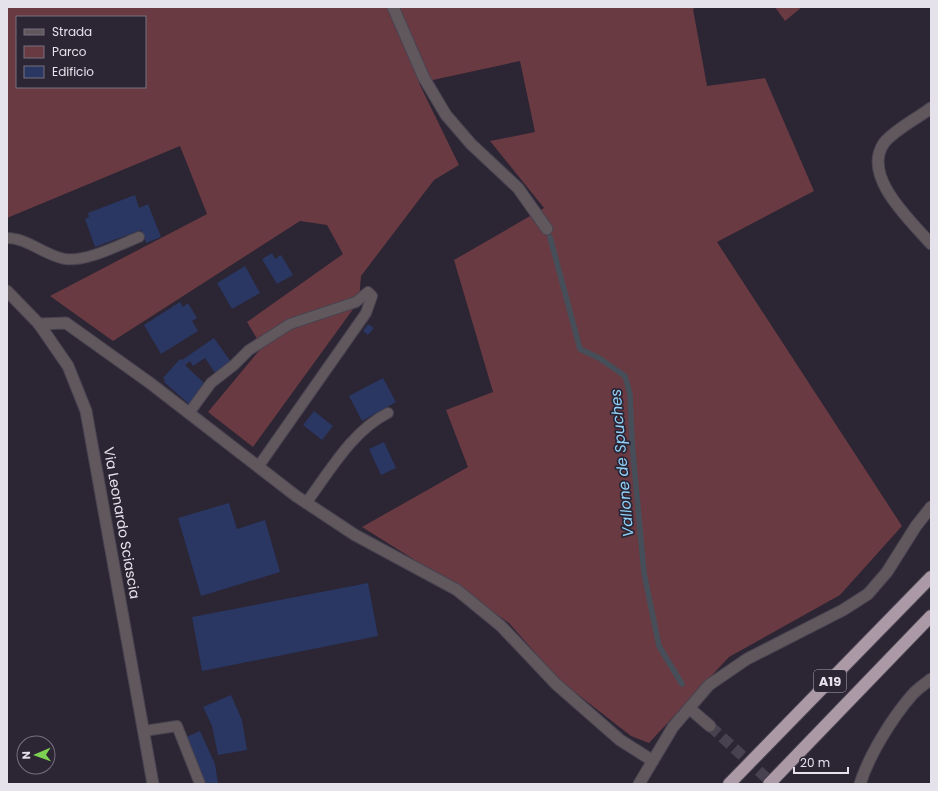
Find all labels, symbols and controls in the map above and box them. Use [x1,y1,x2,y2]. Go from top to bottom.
legend [16,16,146,88]
text: Strada [52,23,92,40]
text: Parco [52,43,87,60]
text: Edificio [52,63,94,80]
water label: Vallone de Spuches [605,388,638,538]
street label: Via Leonardo Sciascia [99,445,145,601]
road number: A19 [814,670,846,692]
north arrow [16,735,56,775]
scale bar [794,749,848,775]
text: N [18,751,34,760]
text: 20 m [800,754,830,771]

